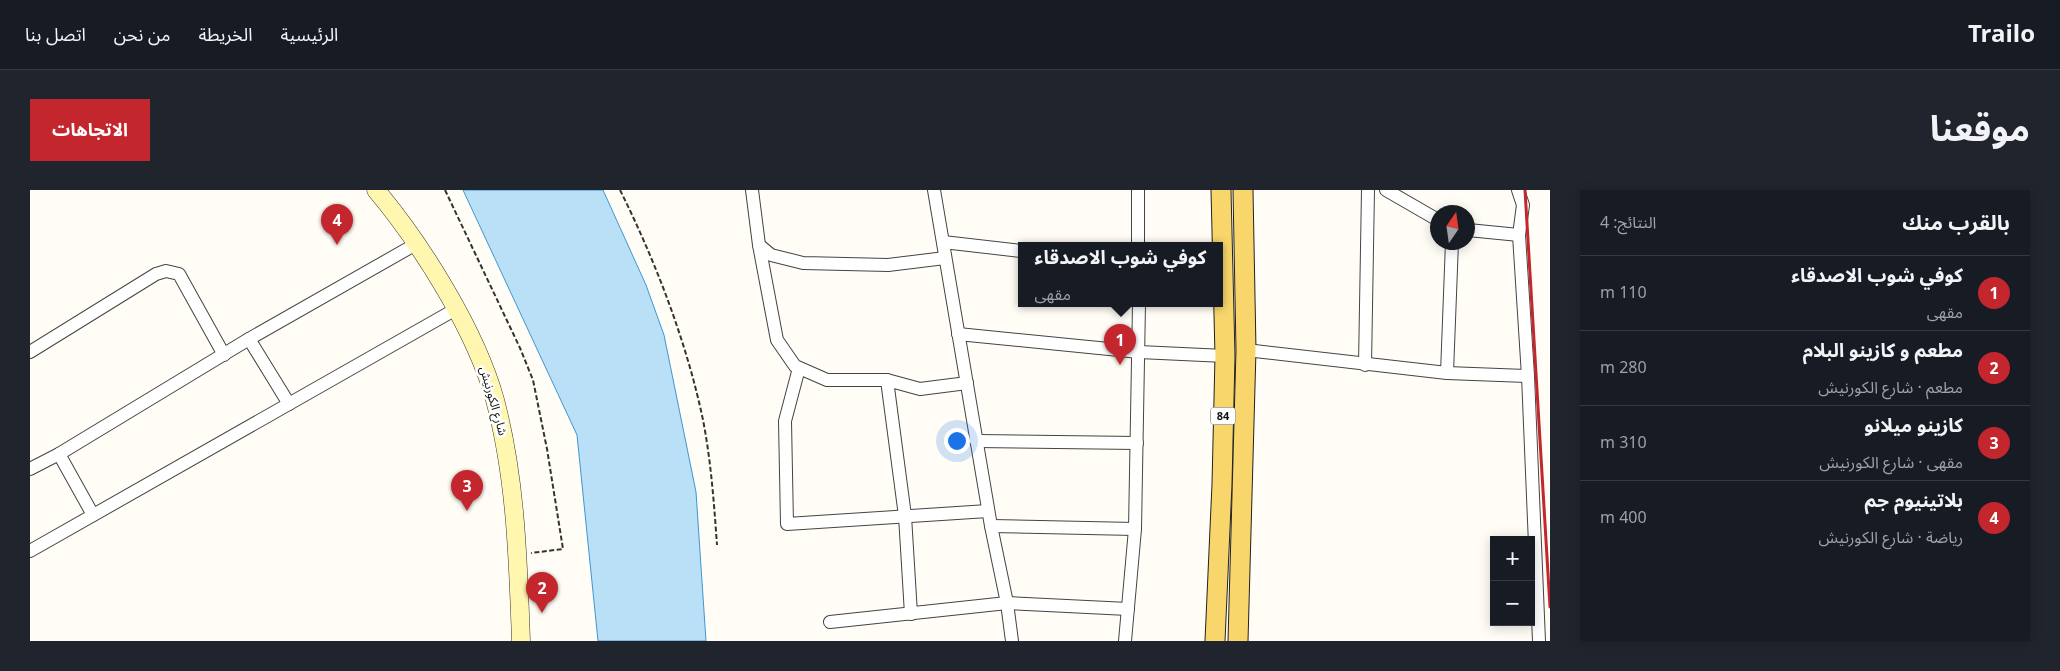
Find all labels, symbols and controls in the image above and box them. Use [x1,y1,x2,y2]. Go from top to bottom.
text: Trailo [1968,9,2035,60]
text: اتصل بنا [25,16,86,54]
text: من نحن [114,16,171,54]
text: الخريطة [199,16,252,54]
text: الرئيسية [280,16,338,54]
text: موقعنا [1930,93,2030,167]
button: الاتجاهات [30,99,150,161]
text: بالقرب منك [1902,201,2010,245]
pin: 4 [321,204,353,245]
north arrow [1430,205,1475,250]
text: النتائج: 4 [1600,206,1656,240]
text: كوفي شوب الاصدقاء [1035,238,1206,278]
popup [1018,242,1223,307]
text: كوفي شوب الاصدقاء [1791,256,1963,296]
text: 110 m [1600,276,1647,310]
text: 1 [1989,277,1999,311]
text: مقهى [1035,278,1071,312]
text: مقهى [1927,296,1963,330]
pin: 1 [1104,324,1136,365]
text: مطعم و كازينو البلام [1803,331,1963,371]
text: 280 m [1600,351,1647,385]
text: 2 [1989,352,1999,386]
street label: شارع الكورنيش [471,363,515,439]
text: مطعم · شارع الكورنيش [1818,371,1963,405]
text: كازينو ميلانو [1864,406,1963,446]
road number: 84 [1210,408,1236,425]
text: 310 m [1600,426,1647,460]
text: 3 [1989,427,1999,461]
your location [944,428,970,454]
text: مقهى · شارع الكورنيش [1819,446,1963,480]
pin: 3 [451,470,483,511]
text: بلاتينيوم جم [1865,481,1963,521]
text: 400 m [1600,501,1647,535]
text: 4 [1989,502,1999,536]
text: رياضة · شارع الكورنيش [1818,521,1963,555]
map controls [1490,536,1535,626]
button: + [1490,536,1535,581]
pin: 2 [526,572,558,613]
button: − [1490,581,1535,626]

